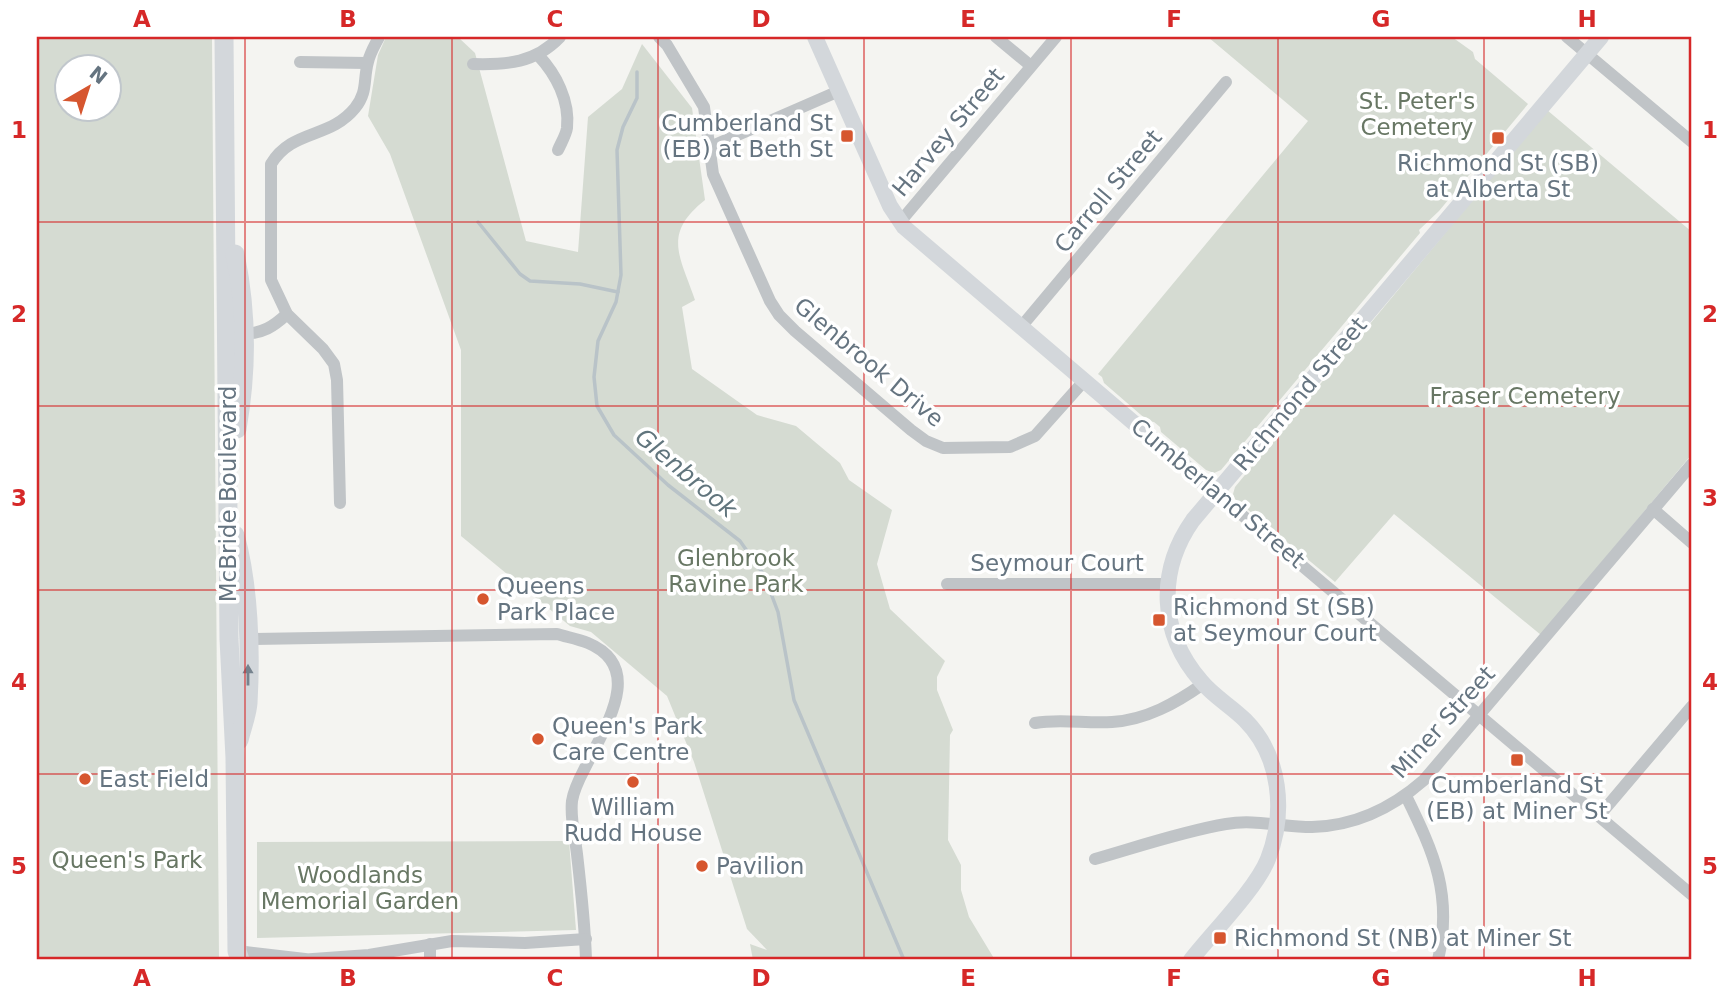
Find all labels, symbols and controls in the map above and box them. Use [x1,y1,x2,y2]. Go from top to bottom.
text: A [133,6,151,32]
text: B [339,6,357,32]
text: C [547,6,563,32]
text: D [751,6,771,32]
text: E [960,6,976,32]
text: F [1166,6,1182,32]
text: G [1372,6,1390,32]
text: H [1577,6,1597,32]
north arrow [52,52,122,122]
text: N [86,61,112,88]
street label: Harvey Street [887,63,1009,201]
park label: St. Peter's Cemetery [1359,88,1475,140]
place label: Cumberland St (EB) at Beth St [661,110,833,162]
text: 1 [11,117,27,143]
text: 1 [1702,117,1718,143]
street label: Carroll Street [1049,124,1167,258]
marker: Cumberland St (EB) at Beth St [839,128,855,144]
marker: Richmond St (SB) at Alberta St [1490,130,1506,146]
place label: Richmond St (SB) at Alberta St [1397,150,1599,202]
street label: Glenbrook Drive [789,292,949,432]
text: 2 [11,301,27,327]
text: 2 [1702,301,1718,327]
street label: Richmond Street [1228,312,1372,476]
park label: Fraser Cemetery [1429,383,1621,409]
street label: McBride Boulevard [215,386,241,602]
street label: Cumberland Street [1126,413,1310,573]
water label: Glenbrook [630,423,743,524]
text: 3 [11,485,27,511]
text: 3 [1702,485,1718,511]
park label: Glenbrook Ravine Park [668,545,804,597]
street label: Seymour Court [970,550,1144,576]
place label: Queens Park Place [497,573,615,625]
marker: Queens Park Place [475,591,491,607]
place label: Richmond St (SB) at Seymour Court [1173,594,1377,646]
marker: Richmond St (SB) at Seymour Court [1151,612,1167,628]
street label: Miner Street [1386,661,1500,783]
one-way arrow [242,664,254,686]
text: 4 [11,669,27,695]
text: 4 [1702,669,1718,695]
place label: Queen's Park Care Centre [552,713,704,765]
marker: Queen's Park Care Centre [530,731,546,747]
marker: Cumberland St (EB) at Miner St [1509,752,1525,768]
place label: East Field [99,766,209,792]
marker: East Field [77,771,93,787]
place label: Cumberland St (EB) at Miner St [1426,772,1608,824]
marker: William Rudd House [625,774,641,790]
place label: William Rudd House [564,794,702,846]
park label: Queen's Park [52,847,203,873]
text: 5 [11,853,27,879]
place label: Pavilion [716,853,804,879]
text: 5 [1702,853,1718,879]
marker: Pavilion [694,858,710,874]
park label: Woodlands Memorial Garden [261,862,459,914]
place label: Richmond St (NB) at Miner St [1234,925,1572,951]
marker: Richmond St (NB) at Miner St [1212,930,1228,946]
text: A [133,965,151,991]
text: B [339,965,357,991]
text: C [547,965,563,991]
text: D [751,965,771,991]
text: E [960,965,976,991]
text: F [1166,965,1182,991]
text: G [1372,965,1390,991]
text: H [1577,965,1597,991]

